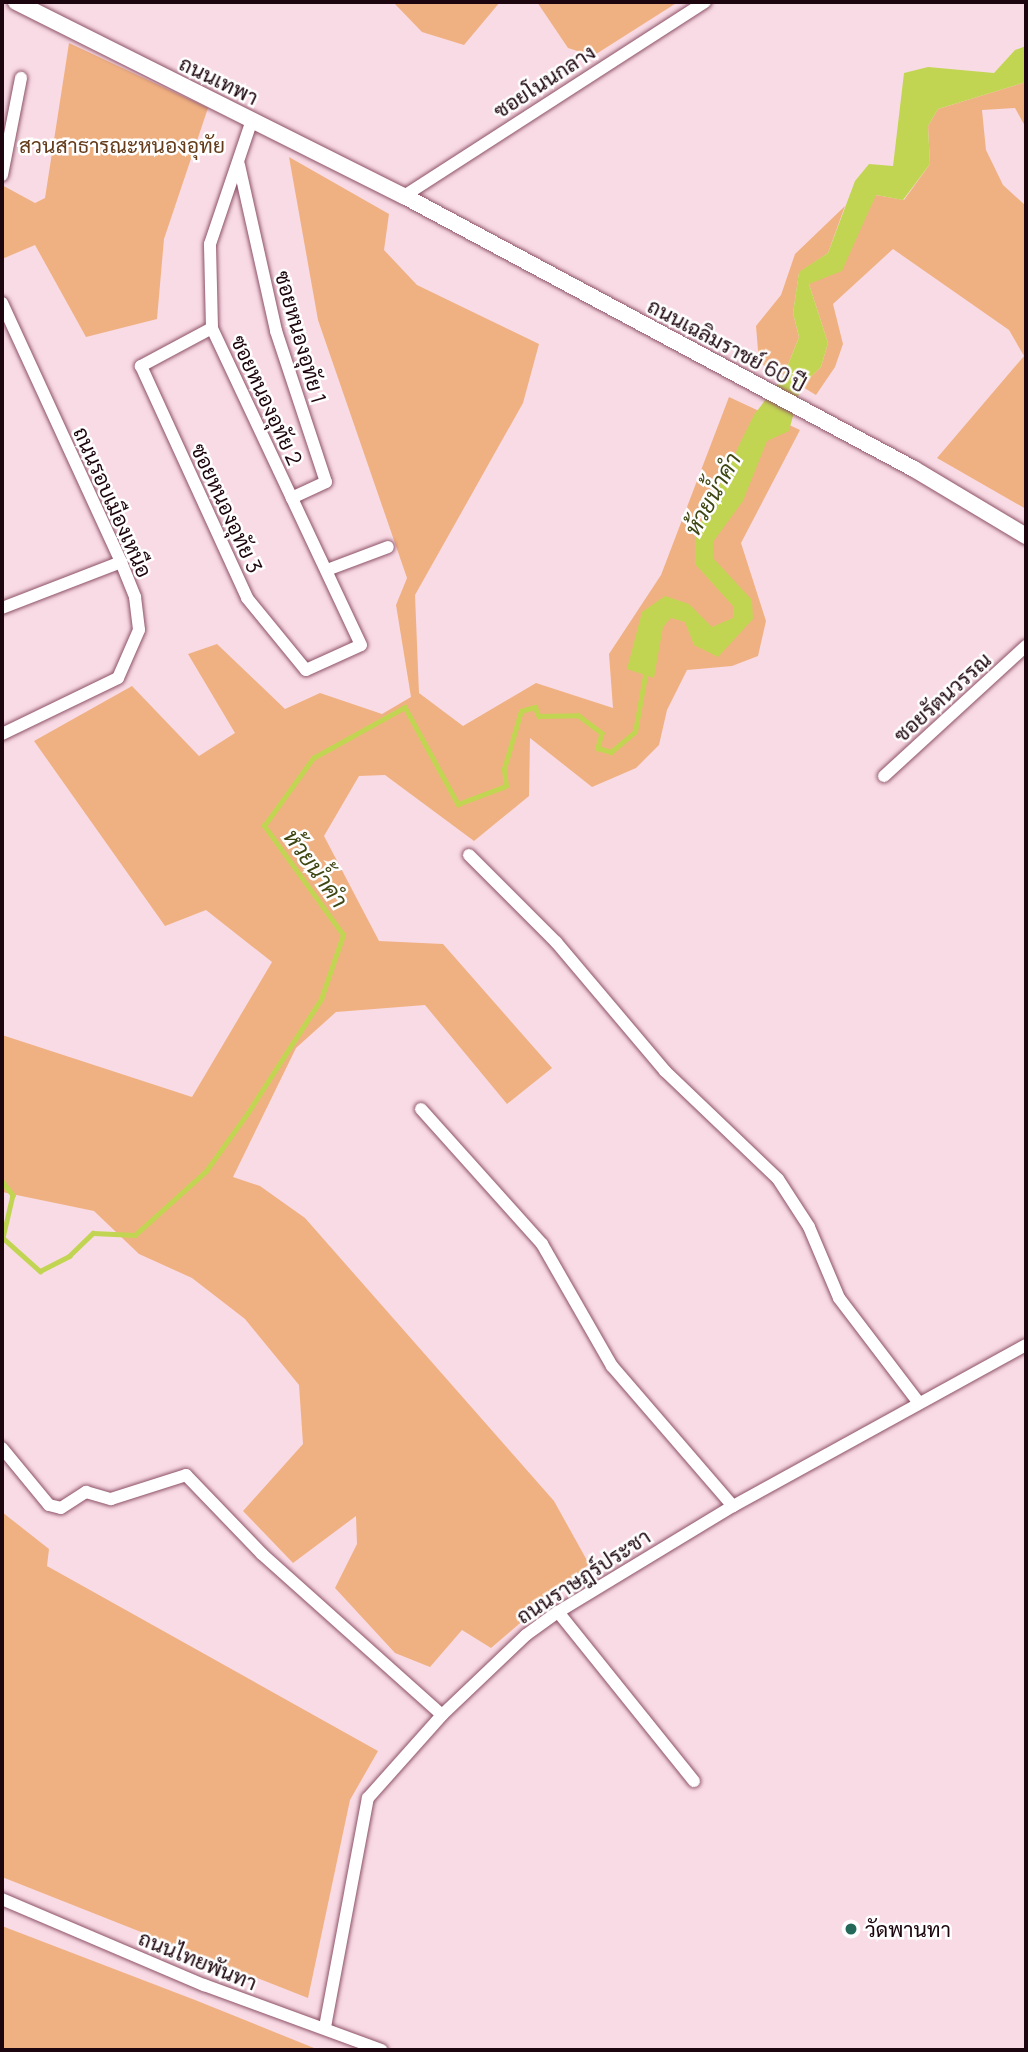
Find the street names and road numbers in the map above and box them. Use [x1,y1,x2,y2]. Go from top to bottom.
street label: ซอยโนนกลาง [489,39,599,123]
street label: ถนนเทพา [175,50,263,110]
street label: ซอยหนองอุทัย 1 [270,268,332,406]
street label: ถนนเฉลิมราชย์ 60 ปี [644,293,810,397]
street label: ซอยหนองอุทัย 2 [226,331,308,469]
street label: ถนนรอบเมืองเหนือ [69,423,157,581]
street label: ซอยหนองอุทัย 3 [186,439,268,577]
street label: ซอยรัตนวรรณ [888,647,996,747]
street label: ถนนราษฎร์ประชา [511,1523,655,1629]
street label: ถนนไทยพันทา [135,1925,261,1995]

